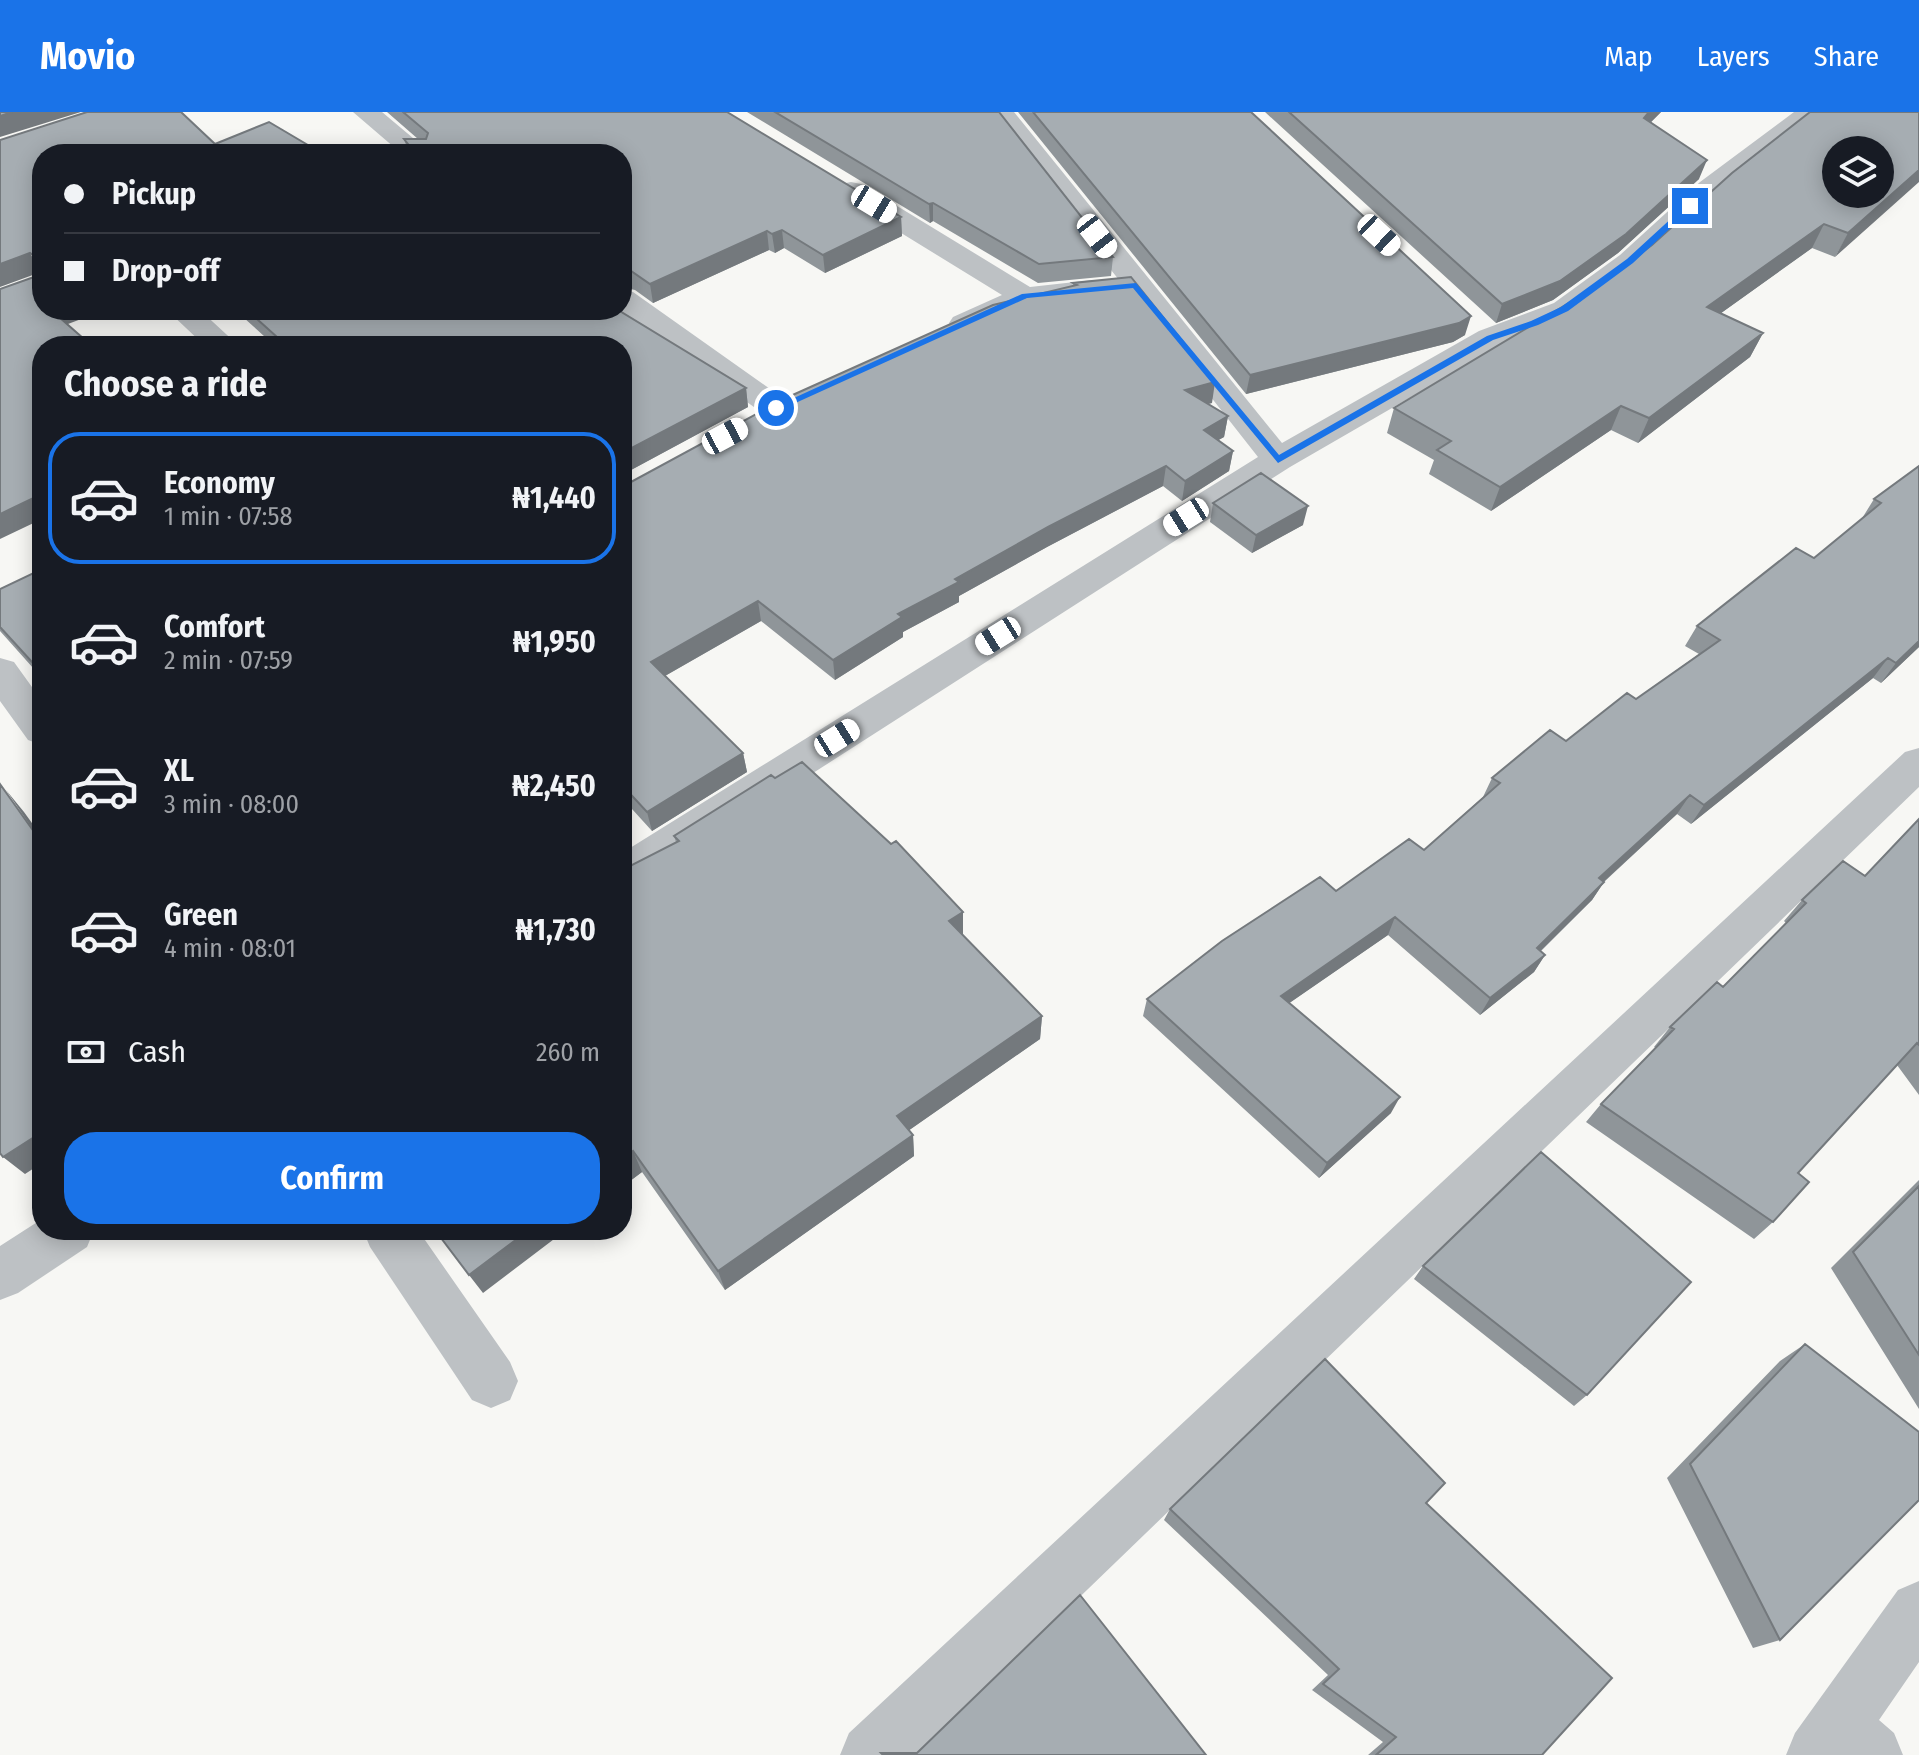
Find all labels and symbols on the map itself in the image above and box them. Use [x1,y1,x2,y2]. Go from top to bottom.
car [847,181,901,227]
route end [1672,188,1708,224]
car [1073,210,1121,262]
car [1353,210,1405,260]
route start [758,390,794,426]
car [698,414,752,458]
car [1159,494,1213,540]
car [971,613,1025,659]
car [810,715,864,761]

